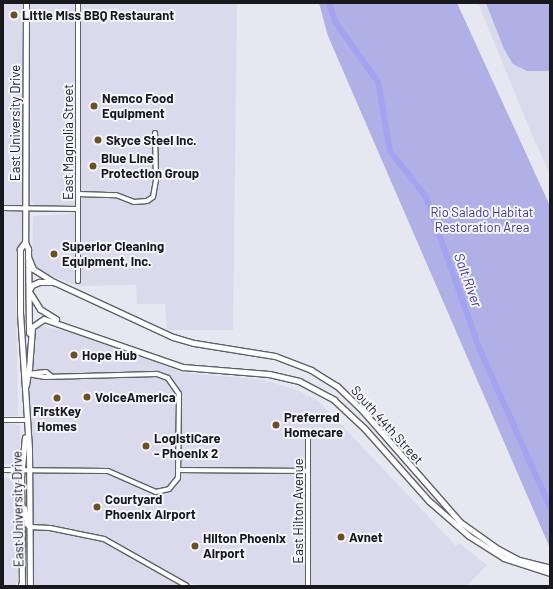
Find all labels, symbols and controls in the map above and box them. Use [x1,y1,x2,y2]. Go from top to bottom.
place label: Little Miss BBQ Restaurant [22,7,174,23]
marker: Little Miss BBQ Restaurant [9,10,19,20]
street label: East University Drive [7,65,23,181]
street label: East Magnolia Street [60,84,76,200]
place label: Nemco Food Equipment [102,91,174,122]
marker: Nemco Food Equipment [89,101,99,111]
place label: Skyce Steel Inc. [106,132,197,148]
marker: Skyce Steel Inc. [93,135,103,145]
place label: Blue Line Protection Group [101,151,199,182]
marker: Blue Line Protection Group [88,161,98,171]
park label: Rio Salado Habitat Restoration Area [430,205,534,236]
place label: Superior Cleaning Equipment, Inc. [62,239,164,270]
marker: Superior Cleaning Equipment, Inc. [49,249,59,259]
water label: Salt River [450,251,486,309]
place label: Hope Hub [82,347,137,363]
marker: Hope Hub [69,350,79,360]
street label: South 44th Street [348,383,426,467]
place label: VoiceAmerica [95,389,176,405]
marker: VoiceAmerica [82,392,92,402]
marker: FirstKey Homes [52,393,62,403]
place label: FirstKey Homes [33,404,81,435]
place label: Preferred Homecare [284,410,343,441]
marker: Preferred Homecare [271,420,281,430]
place label: LogistiCare - Phoenix 2 [154,431,221,462]
marker: LogistiCare - Phoenix 2 [141,441,151,451]
street label: East University Drive [9,451,27,567]
street label: East Hilton Avenue [290,458,306,564]
place label: Courtyard Phoenix Airport [105,492,196,523]
marker: Courtyard Phoenix Airport [92,502,102,512]
place label: Avnet [349,529,383,545]
place label: Hilton Phoenix Airport [203,531,286,562]
marker: Avnet [336,532,346,542]
marker: Hilton Phoenix Airport [190,541,200,551]

